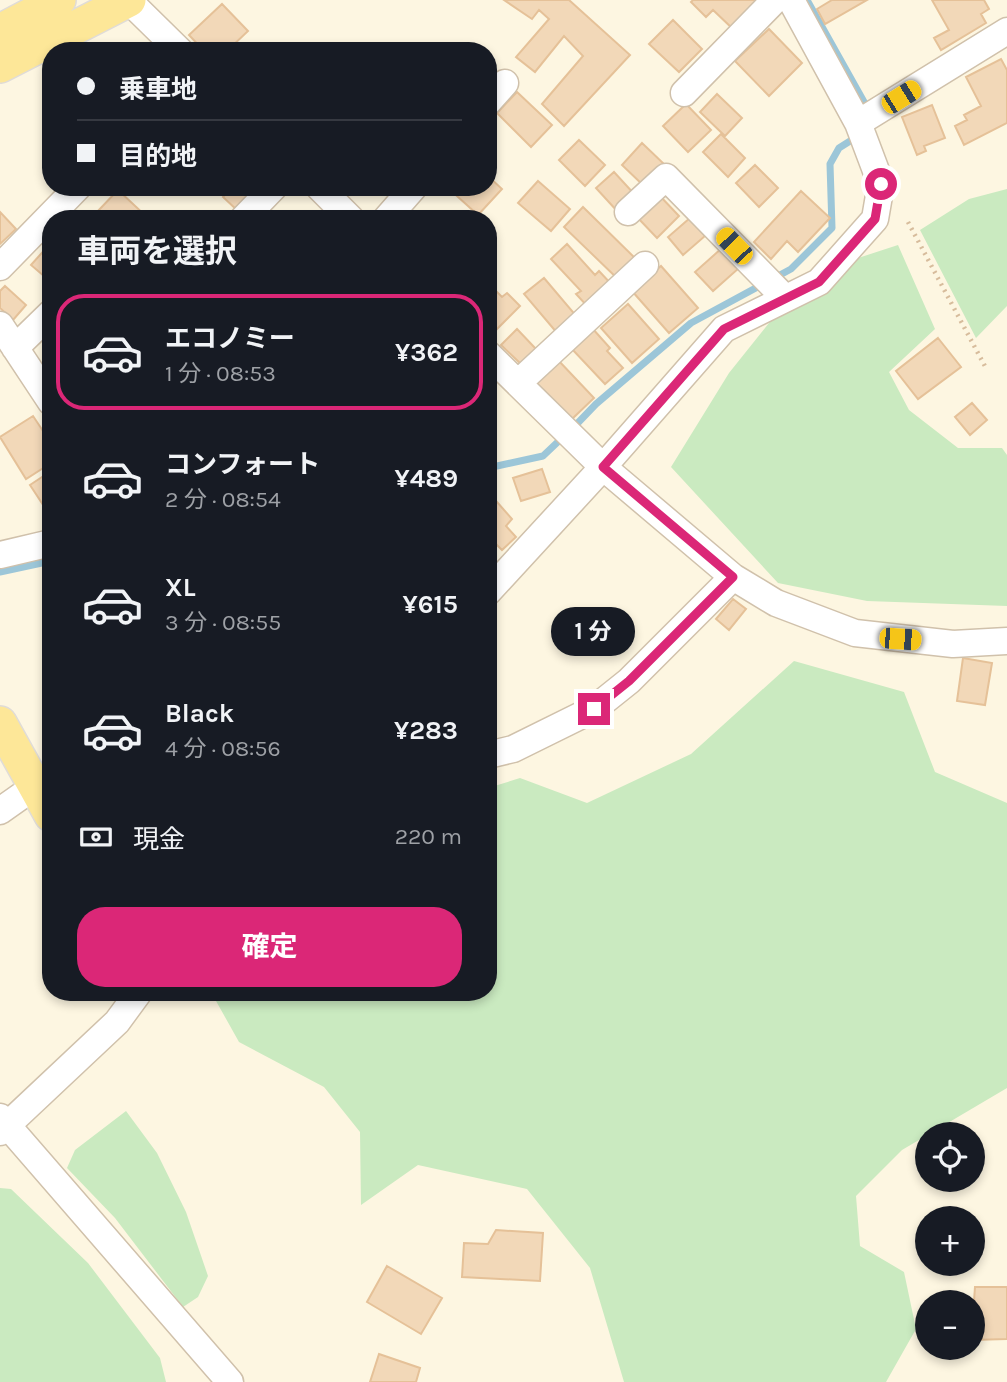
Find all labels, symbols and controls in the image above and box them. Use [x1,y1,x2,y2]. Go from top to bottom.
text: 乗車地 [119,74,197,105]
car [878,77,925,117]
text: 目的地 [119,141,197,172]
route start [865,168,897,200]
car [712,224,757,268]
text: 車両を選択 [77,233,237,270]
icon: car [81,321,144,384]
text: エコノミー [165,323,295,354]
text: ¥362 [395,337,458,368]
text: 1 分 · 08:53 [165,360,276,387]
icon: car [81,447,144,510]
text: コンフォート [165,449,320,480]
text: ¥489 [395,463,458,494]
text: 2 分 · 08:54 [165,486,281,513]
text: XL [165,572,196,603]
icon: car [81,573,144,636]
text: ¥615 [403,589,458,620]
callout: 1 分 [552,608,636,656]
text: 3 分 · 08:55 [165,609,281,636]
text: 1 分 [574,618,612,645]
car [879,627,922,651]
route end [578,693,610,725]
text: Black [165,698,234,729]
icon: car [81,699,144,762]
text: ¥283 [394,715,458,746]
text: 4 分 · 08:56 [165,735,281,762]
icon: cash [77,818,115,856]
text: 220 m [395,823,462,850]
text: 現金 [133,824,185,855]
button: 確定 [77,907,462,987]
map controls [915,1122,985,1360]
button: locate [915,1122,985,1192]
button: + [915,1206,985,1276]
button: − [915,1290,985,1360]

